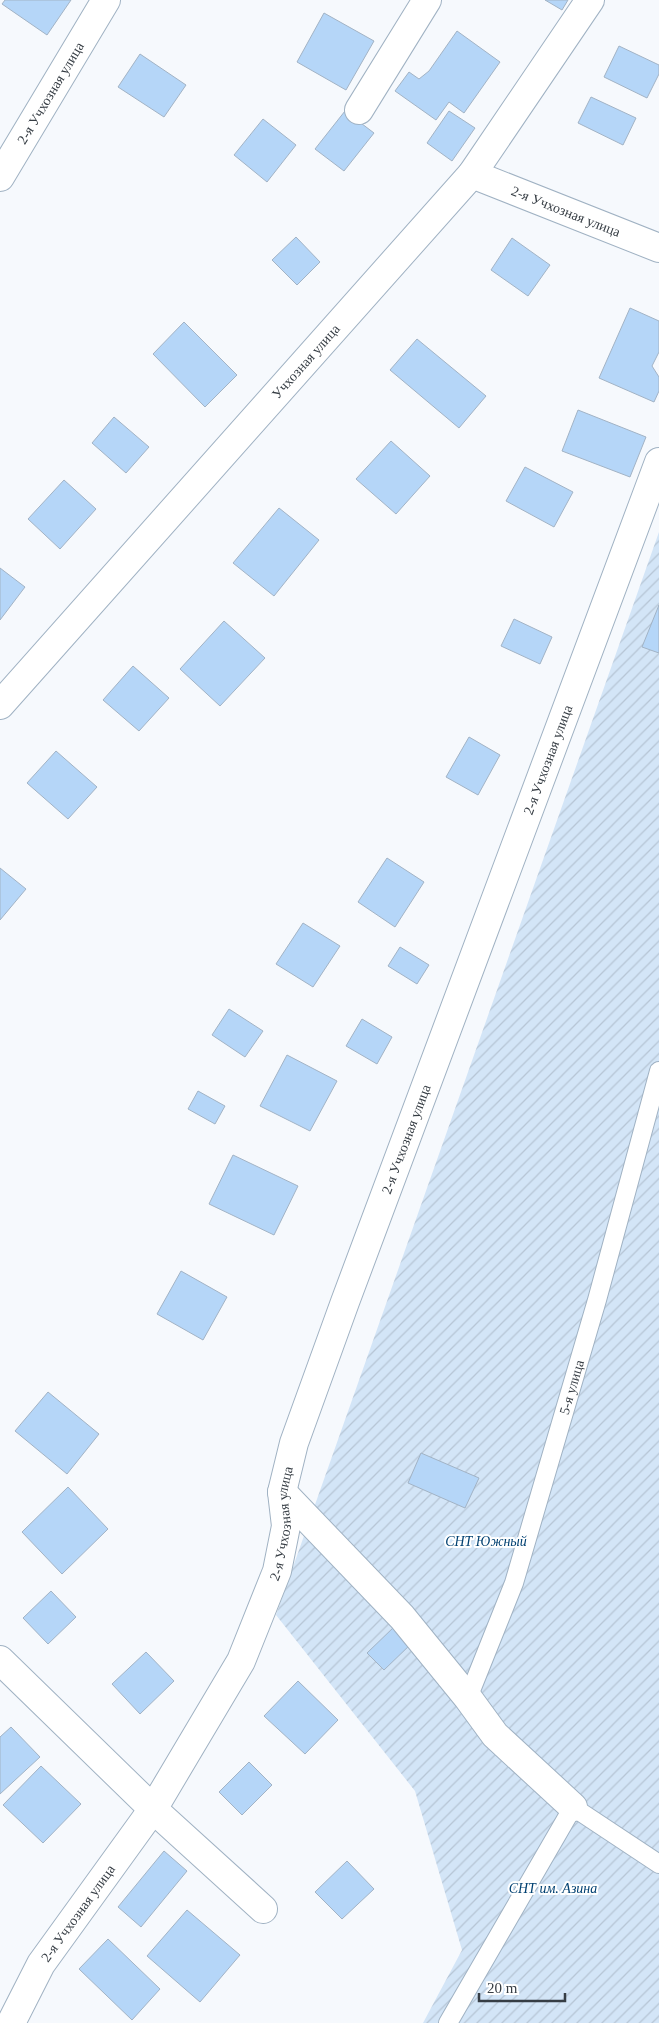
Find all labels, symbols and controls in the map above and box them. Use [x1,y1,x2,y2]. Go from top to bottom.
street label: 2-я Учхозная улица [15,39,87,147]
street label: 2-я Учхозная улица [509,183,623,240]
street label: Учхозная улица [269,321,343,402]
street label: 2-я Учхозная улица [521,702,576,817]
street label: 2-я Учхозная улица [379,1082,434,1196]
street label: 5-я улица [557,1357,587,1416]
street label: 2-я Учхозная улица [267,1464,296,1583]
park label: СНТ Южный [445,1534,527,1549]
street label: 2-я Учхозная улица [38,1861,119,1965]
park label: СНТ им. Азина [509,1881,597,1896]
scale bar [479,1970,565,2002]
text: 20 m [487,1980,518,1996]

